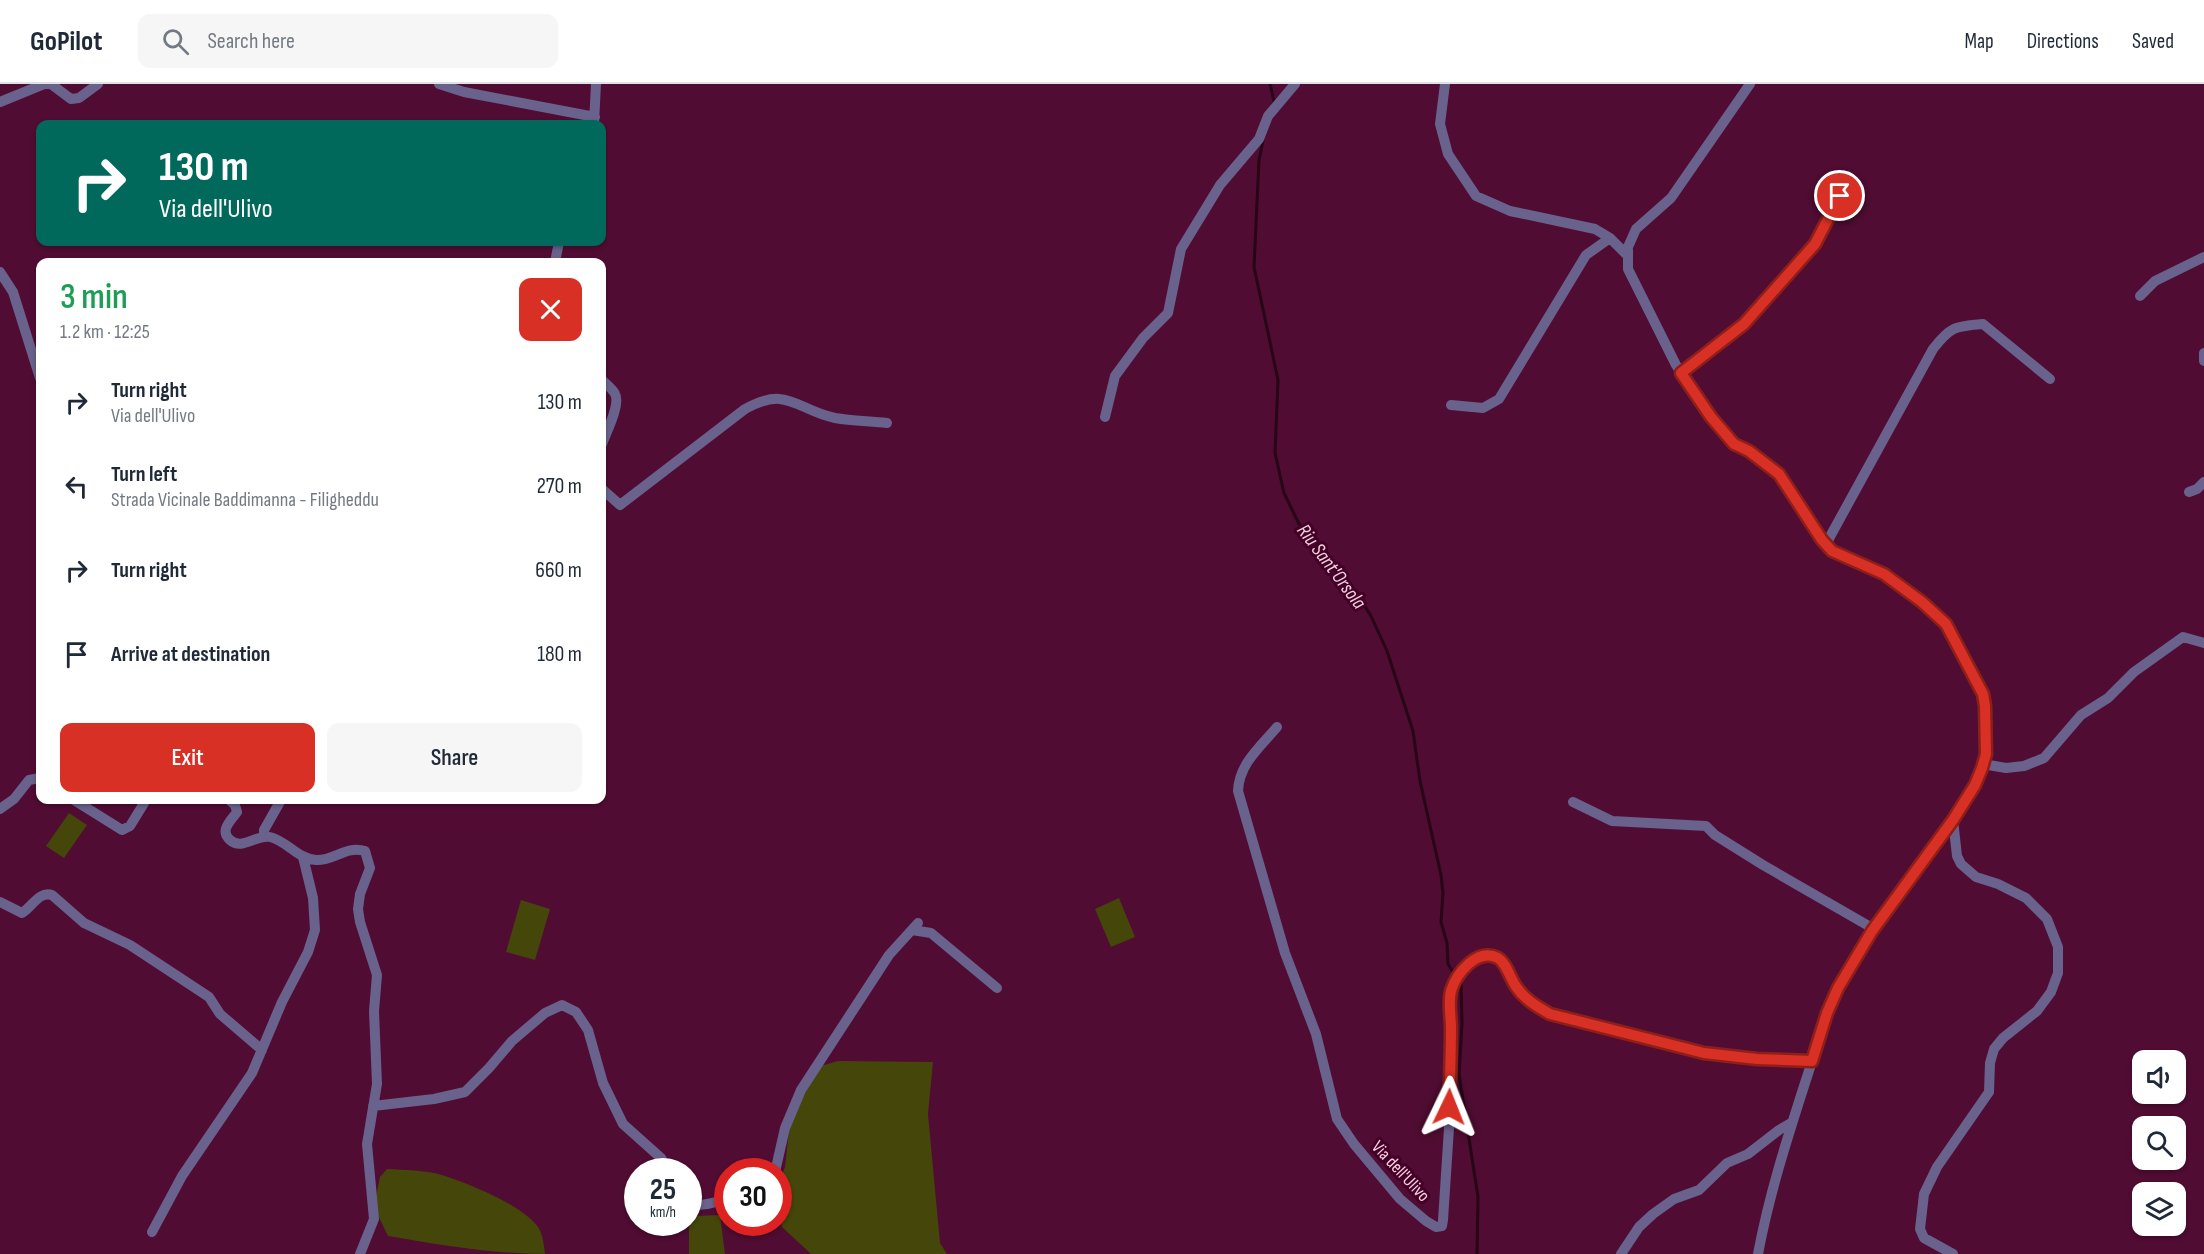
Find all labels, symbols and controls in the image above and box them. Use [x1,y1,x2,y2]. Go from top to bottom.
search box [138,14,558,68]
text: GoPilot [30,25,102,58]
icon: search [159,25,192,58]
text: Search here [207,28,295,55]
text: Map [1964,29,1994,54]
text: Directions [2027,29,2099,54]
text: Saved [2132,29,2174,54]
text: 130 m [159,142,249,193]
icon: right [60,144,138,222]
pin [1814,170,1865,221]
icon: arrive [1823,179,1856,212]
text: Via dell'Ulivo [159,193,273,225]
text: 3 min [60,276,128,319]
button: close [519,278,582,341]
text: 1.2 km · 12:25 [60,320,150,344]
text: Turn right [111,377,187,404]
icon: right [60,386,93,419]
text: 130 m [538,389,582,416]
text: Via dell'Ulivo [111,404,195,428]
text: Turn left [111,461,177,488]
icon: left [60,470,93,503]
text: 270 m [537,473,582,500]
text: Strada Vicinale Baddimanna - Filigheddu [111,488,379,512]
water label: Riu Sant'Orsola [1292,519,1371,614]
icon: right [60,554,93,587]
text: Turn right [111,557,187,584]
text: 660 m [535,557,582,584]
icon: arrive [60,638,93,671]
text: Arrive at destination [111,641,270,668]
text: 180 m [537,641,582,668]
button: Exit [60,723,315,792]
button: Share [327,723,582,792]
map controls [2132,1050,2186,1236]
button: sound [2132,1050,2186,1104]
position arrow [1417,1075,1481,1139]
button: search [2132,1116,2186,1170]
street label: Via dell'Ulivo [1367,1136,1434,1206]
speed limit sign: 30 [714,1158,792,1236]
text: 25 [650,1172,676,1208]
button: layers [2132,1182,2186,1236]
text: km/h [650,1203,676,1222]

